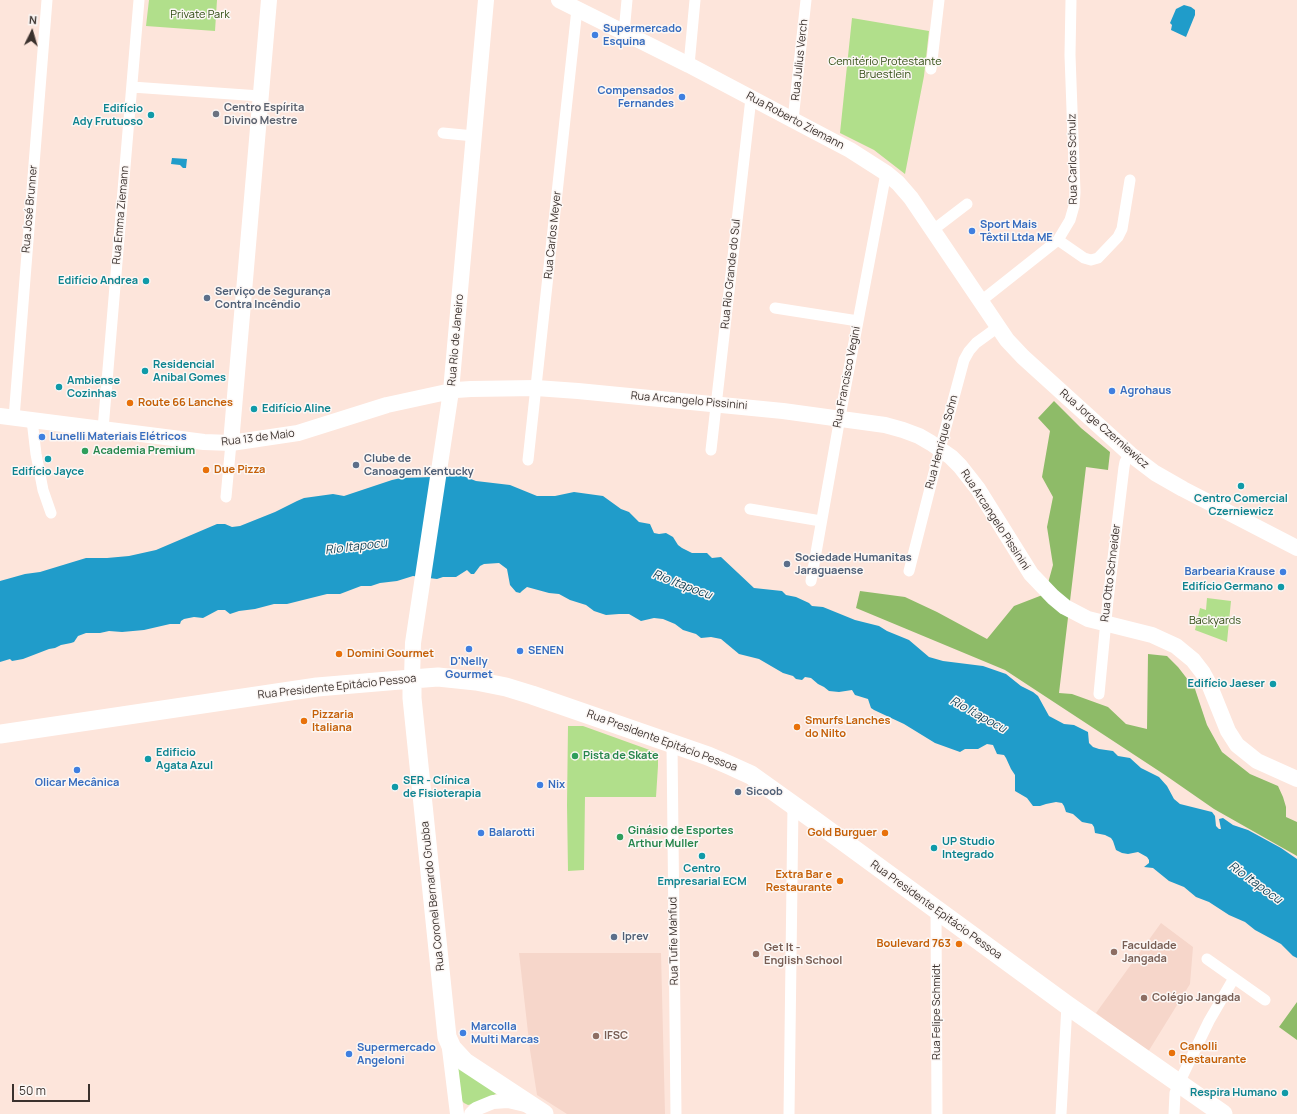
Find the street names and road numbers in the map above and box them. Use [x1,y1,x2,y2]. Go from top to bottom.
street label: Rua Julius Verch [789,19,811,101]
street label: Rua Roberto Ziemann [744,90,846,152]
street label: Rua Carlos Schulz [1066,113,1080,205]
street label: Rua José Brunner [20,164,40,254]
street label: Rua Emma Ziemann [110,165,132,265]
street label: Rua Carlos Meyer [542,190,564,280]
street label: Rua Rio Grande do Sul [719,218,743,330]
street label: Rua Rio de Janeiro [445,293,467,387]
street label: Rua Francisco Vegini [831,325,863,429]
street label: Rua Jorge Czerniewicz [1057,387,1151,471]
street label: Rua Arcangelo Pissinini [630,389,748,413]
street label: Rua Henrique Sohn [923,394,961,490]
street label: Rua 13 de Maio [221,427,295,449]
street label: Rua Arcangelo Pissinini [958,467,1032,573]
street label: Rua Otto Schneider [1098,523,1124,623]
street label: Rua Presidente Epitácio Pessoa [257,672,417,702]
street label: Rua Presidente Epitácio Pessoa [585,708,739,774]
street label: Rua Coronel Bernardo Grubba [419,820,447,972]
street label: Rua Presidente Epitácio Pessoa [868,858,1004,962]
street label: Rua Tufie Mahfud [667,897,681,985]
street label: Rua Felipe Schmidt [930,964,944,1060]

